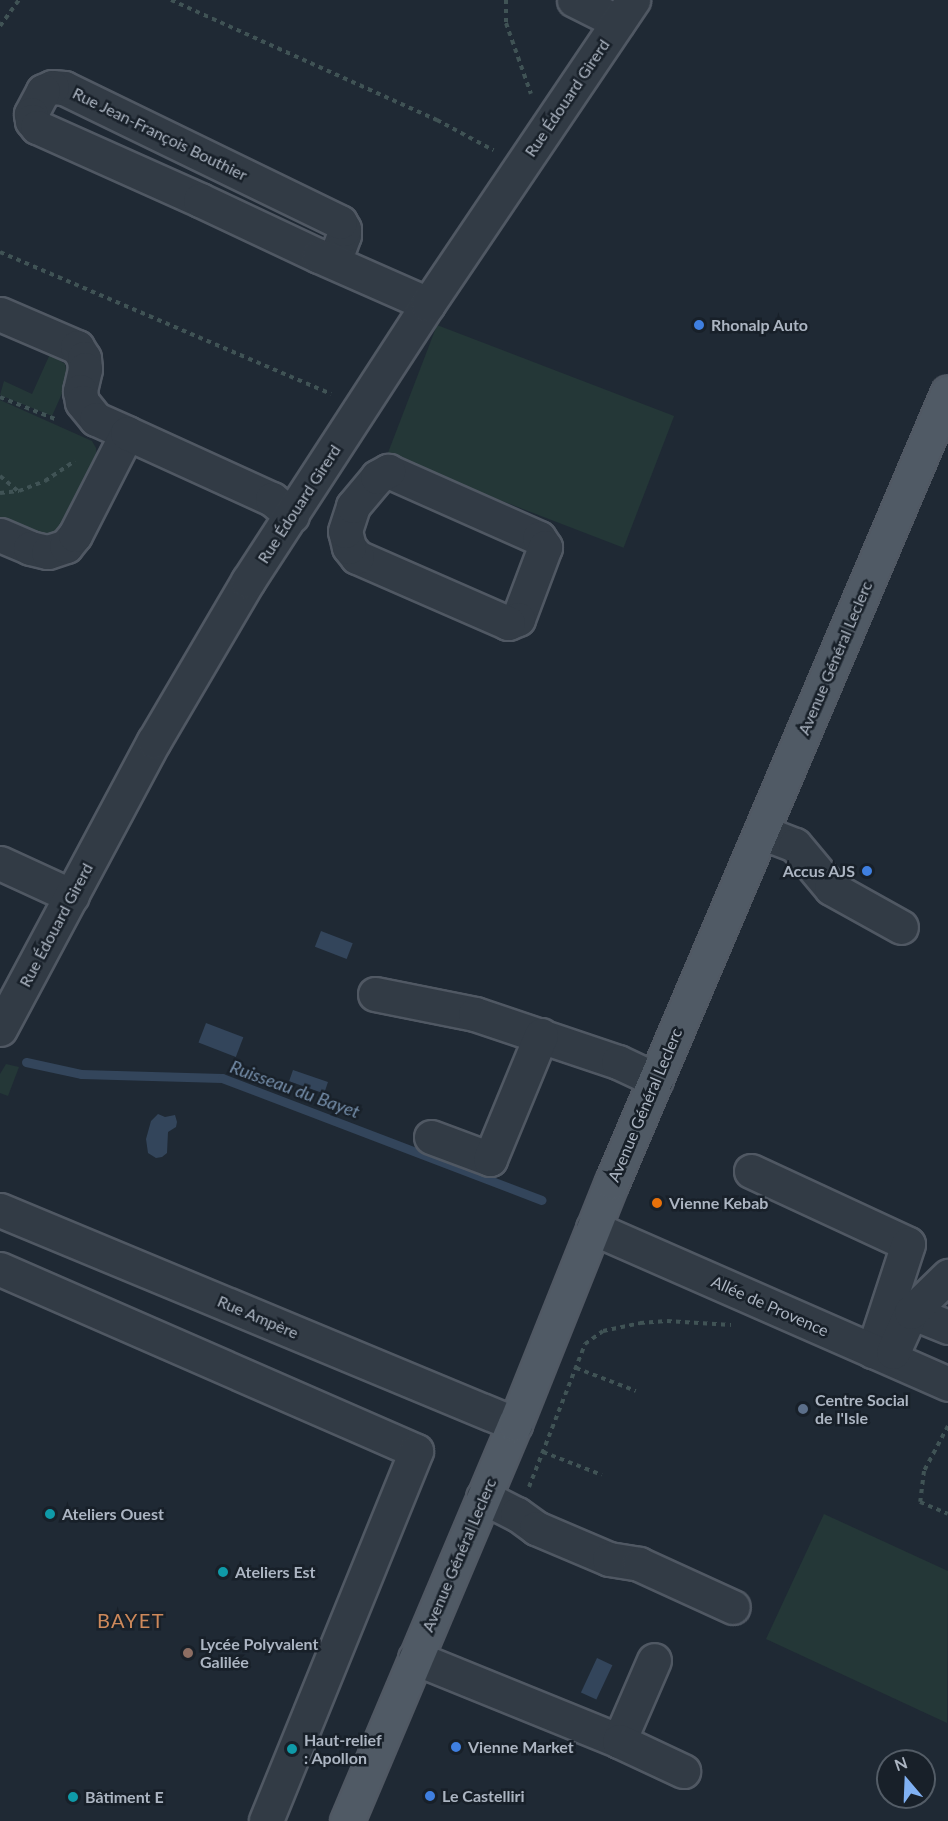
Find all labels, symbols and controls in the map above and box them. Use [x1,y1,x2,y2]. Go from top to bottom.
street label: Rue Édouard Girerd [521,36,613,160]
street label: Rue Jean-François Bouthier [69,83,251,185]
place label: Rhonalp Auto [711,315,809,335]
marker: Rhonalp Auto [692,318,706,332]
street label: Rue Édouard Girerd [254,441,344,567]
street label: Avenue Général Leclerc [794,578,876,738]
street label: Rue Édouard Girerd [15,860,97,990]
place label: Accus AJS [782,861,855,881]
marker: Accus AJS [860,864,874,878]
street label: Avenue Général Leclerc [604,1025,686,1185]
water label: Ruisseau du Bayet [227,1056,363,1122]
place label: Vienne Kebab [669,1193,768,1213]
marker: Vienne Kebab [650,1196,664,1210]
street label: Allée de Provence [709,1272,831,1340]
street label: Rue Ampère [214,1291,302,1343]
place label: Centre Social de l'Isle [815,1390,909,1428]
marker: Centre Social de l'Isle [796,1402,810,1416]
street label: Avenue Général Leclerc [418,1475,500,1635]
place label: Ateliers Ouest [62,1504,164,1524]
marker: Ateliers Ouest [43,1507,57,1521]
place label: Ateliers Est [235,1562,316,1582]
marker: Ateliers Est [216,1565,230,1579]
district label: BAYET [97,1608,165,1632]
place label: Lycée Polyvalent Galilée [200,1634,318,1672]
marker: Lycée Polyvalent Galilée [181,1646,195,1660]
place label: Haut-relief : Apollon [304,1730,382,1768]
place label: Vienne Market [468,1737,574,1757]
marker: Vienne Market [449,1740,463,1754]
marker: Haut-relief : Apollon [285,1742,299,1756]
north arrow [876,1749,936,1809]
text: N [892,1752,910,1774]
place label: Le Castelliri [442,1786,525,1806]
place label: Bâtiment E [85,1787,164,1807]
marker: Le Castelliri [423,1789,437,1803]
marker: Bâtiment E [66,1790,80,1804]

